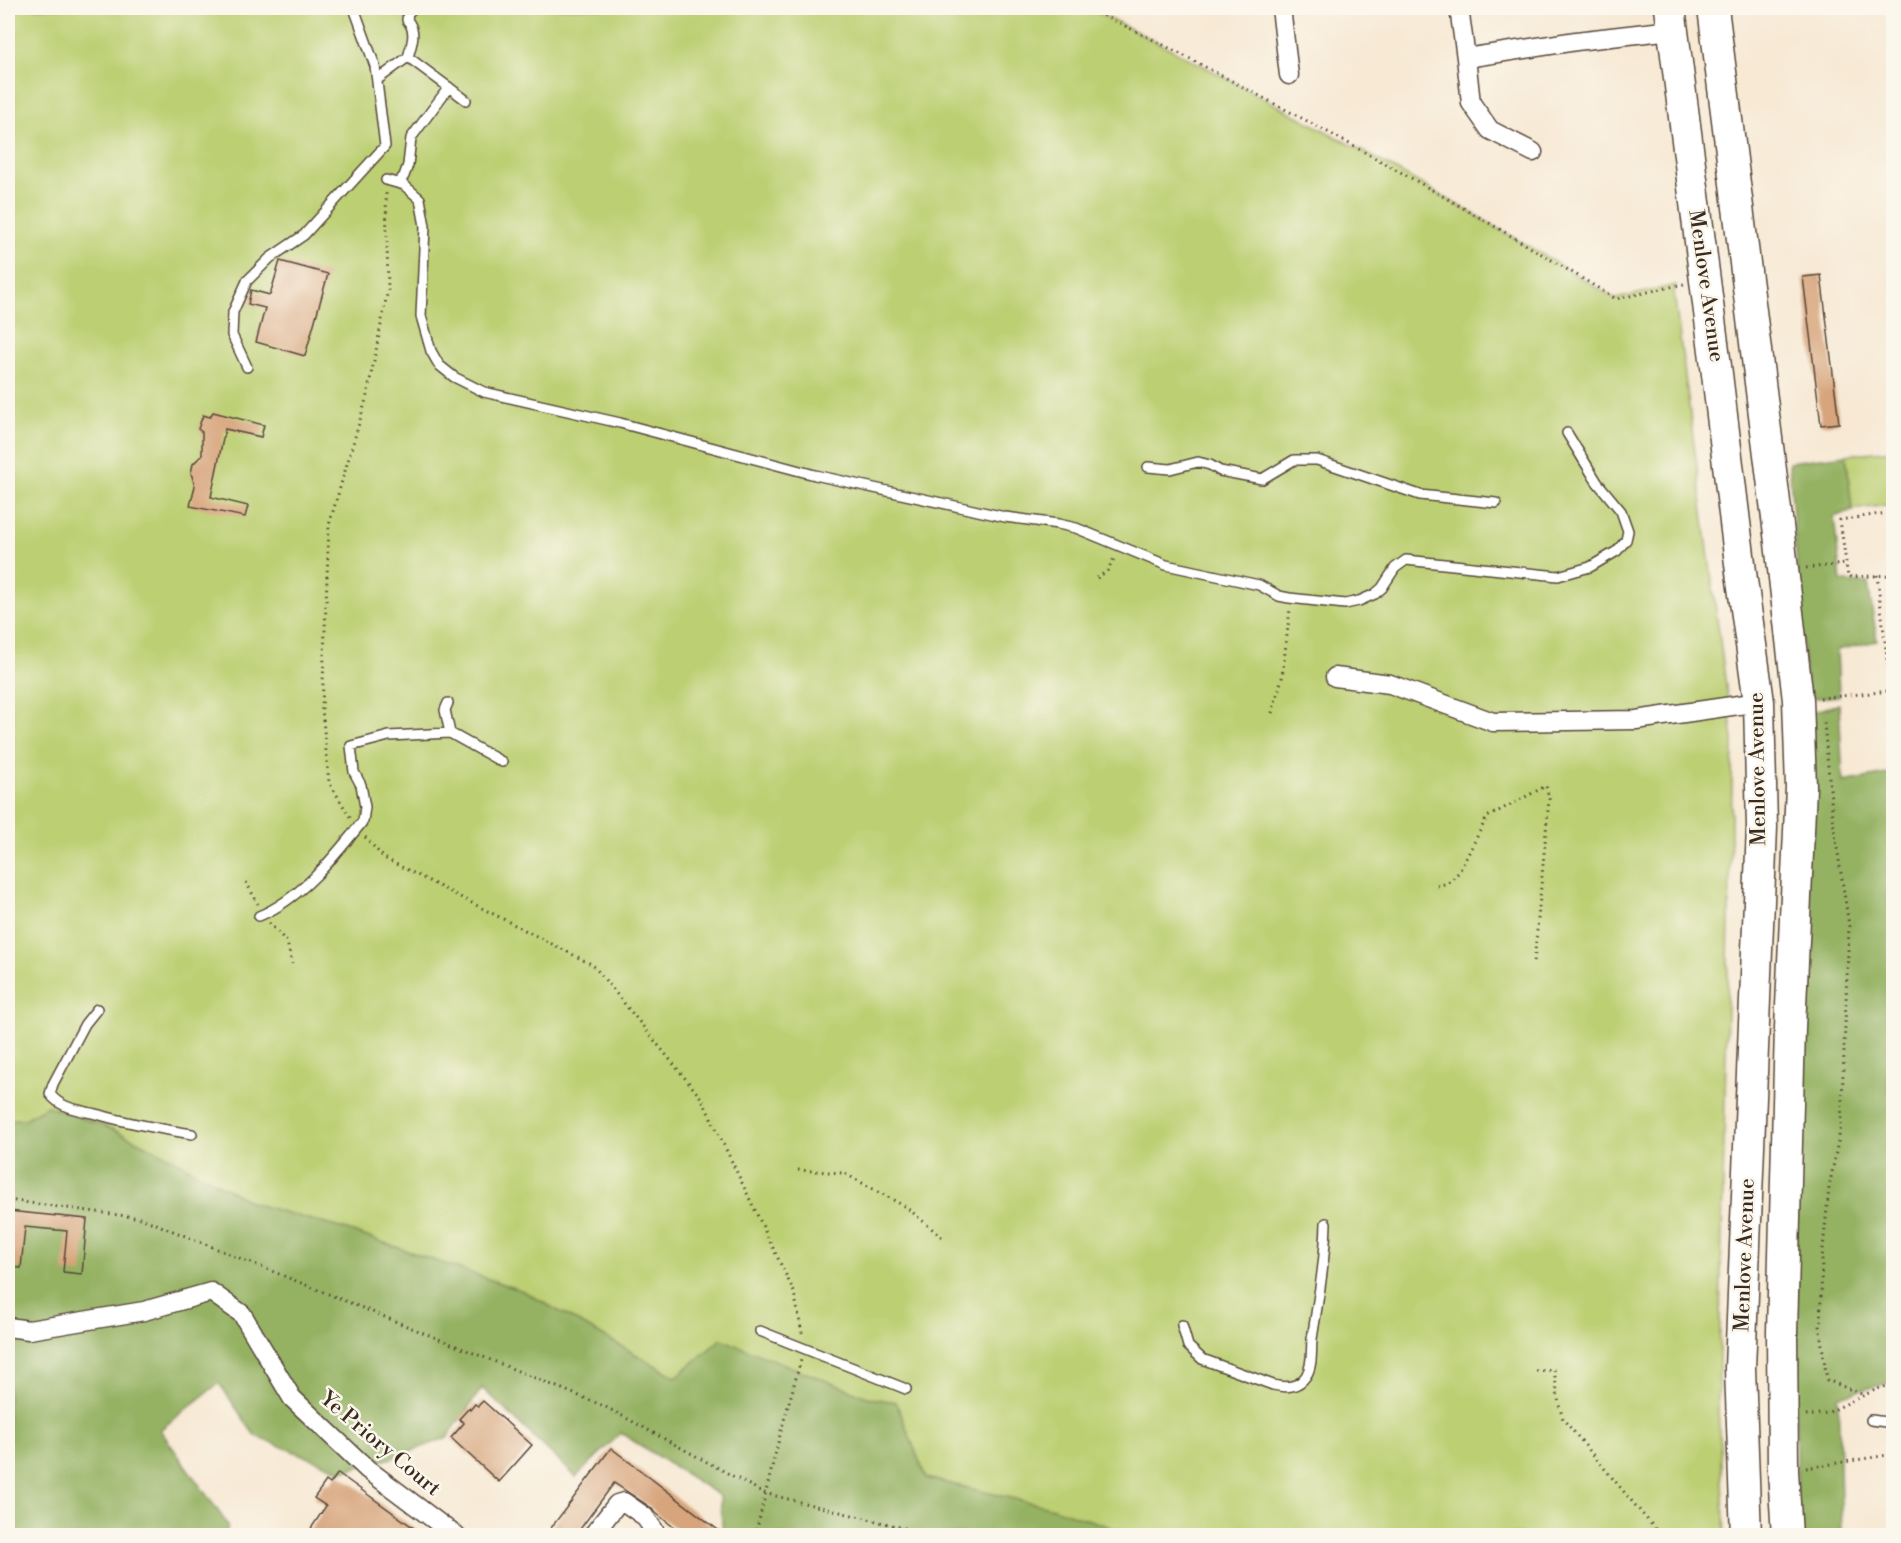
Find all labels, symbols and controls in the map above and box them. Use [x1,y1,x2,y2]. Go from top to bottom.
street label: Menlove Avenue [1682,208,1730,364]
street label: Menlove Avenue [1744,692,1772,846]
street label: Menlove Avenue [1729,1178,1761,1332]
street label: Ye Priory Court [314,1385,446,1502]

